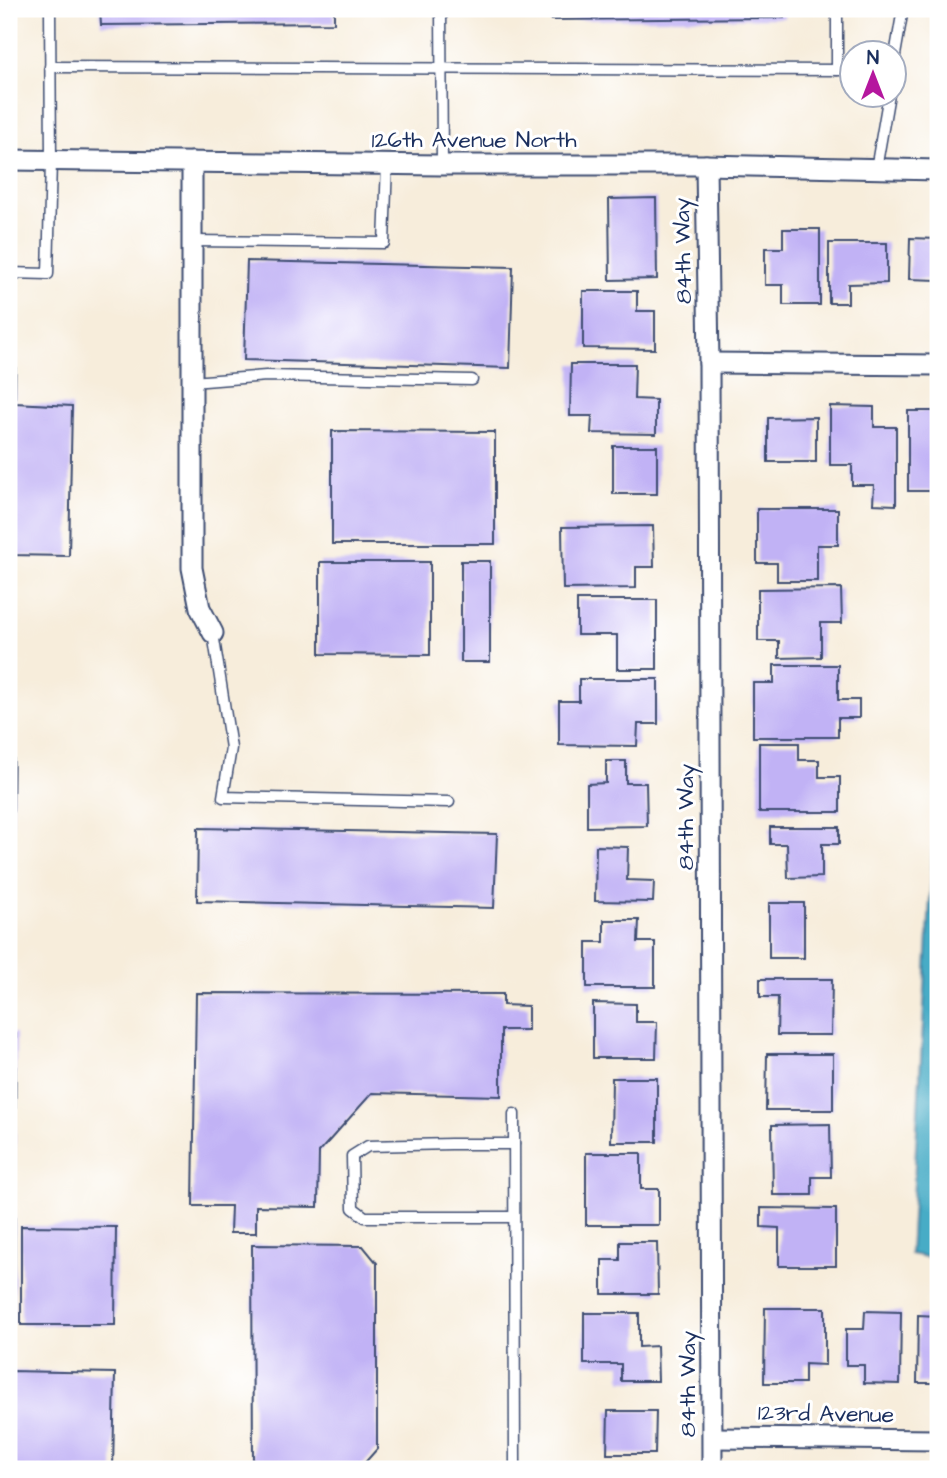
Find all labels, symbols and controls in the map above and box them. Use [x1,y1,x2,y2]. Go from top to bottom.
north arrow [838,38,908,108]
text: N [867,45,879,72]
street label: 126th Avenue North [371,124,577,156]
street label: 84th Way [666,197,701,304]
street label: 84th Way [670,763,703,870]
street label: 84th Way [672,1330,705,1437]
street label: 123rd Avenue [758,1397,894,1431]

